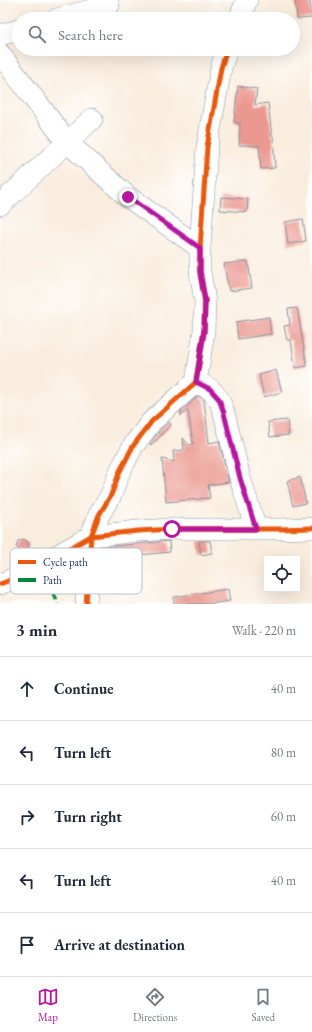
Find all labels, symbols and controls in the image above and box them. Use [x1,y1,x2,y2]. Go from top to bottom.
search box [12,12,300,56]
icon: search [26,23,48,45]
text: Search here [58,25,123,44]
route end [119,188,137,206]
route start [163,520,181,538]
legend [10,548,142,594]
text: Cycle path [43,555,88,569]
map controls [264,556,300,592]
button: locate [264,556,300,592]
text: Path [43,573,62,587]
text: 3 min [16,619,57,641]
text: Walk · 220 m [232,622,296,639]
icon: ahead [16,678,38,700]
text: Continue [54,679,114,698]
text: 40 m [271,680,296,697]
icon: left [16,742,38,764]
text: Turn left [54,743,111,762]
text: 80 m [271,744,296,761]
icon: right [16,806,38,828]
text: Turn right [54,807,122,826]
text: 60 m [271,808,296,825]
icon: left [16,870,38,892]
text: Turn left [54,871,111,890]
text: 40 m [271,872,296,889]
icon: arrive [16,934,38,956]
text: Arrive at destination [54,935,185,954]
tab: Map [37,986,59,1024]
tab: Directions [133,986,177,1024]
tab: Saved [251,986,275,1024]

